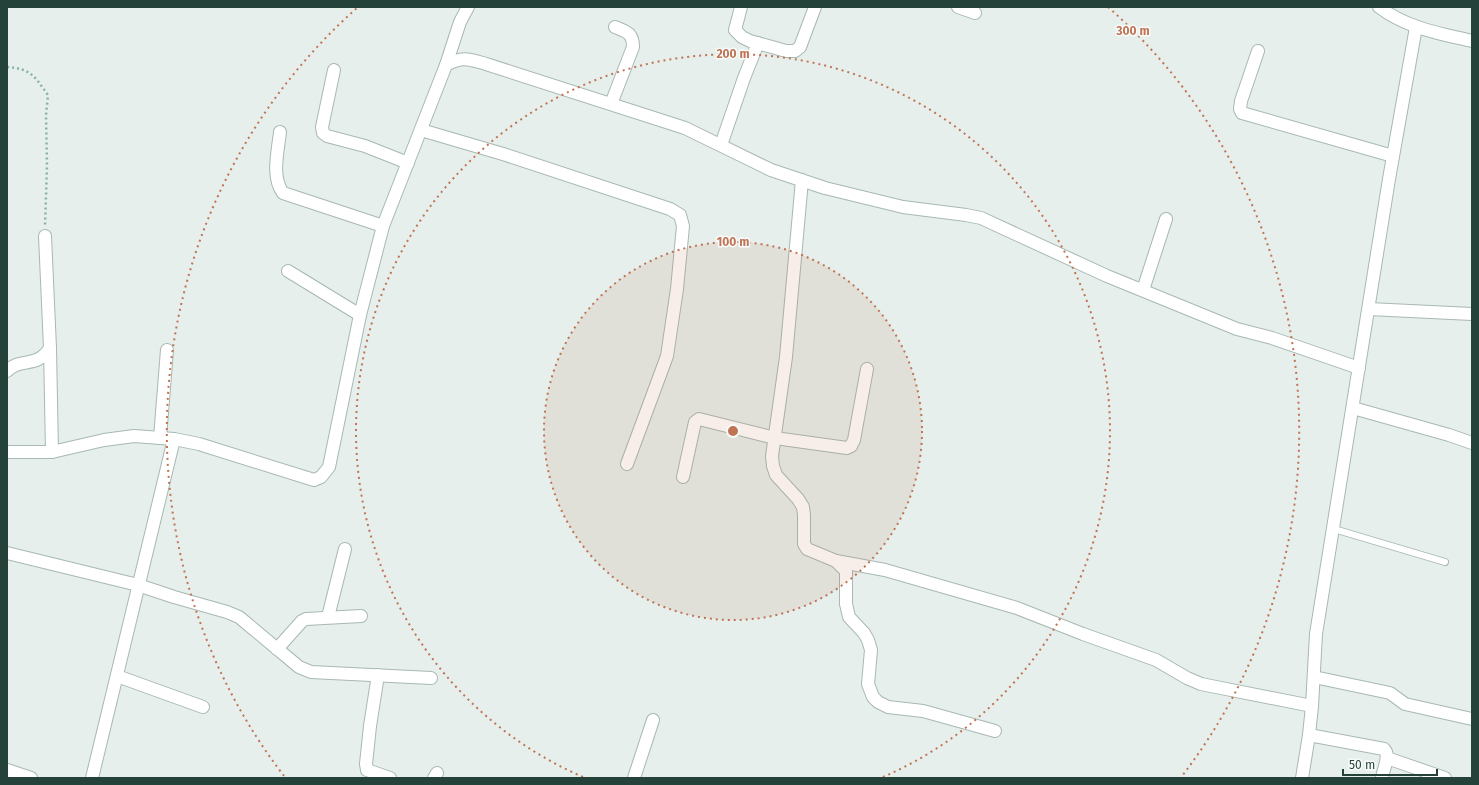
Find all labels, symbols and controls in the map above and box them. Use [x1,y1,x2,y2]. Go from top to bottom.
text: 300 m [1115,24,1150,38]
text: 200 m [716,47,750,61]
text: 100 m [717,235,749,249]
centre of rings [726,424,740,438]
scale bar [1343,751,1437,777]
text: 50 m [1349,758,1375,772]

